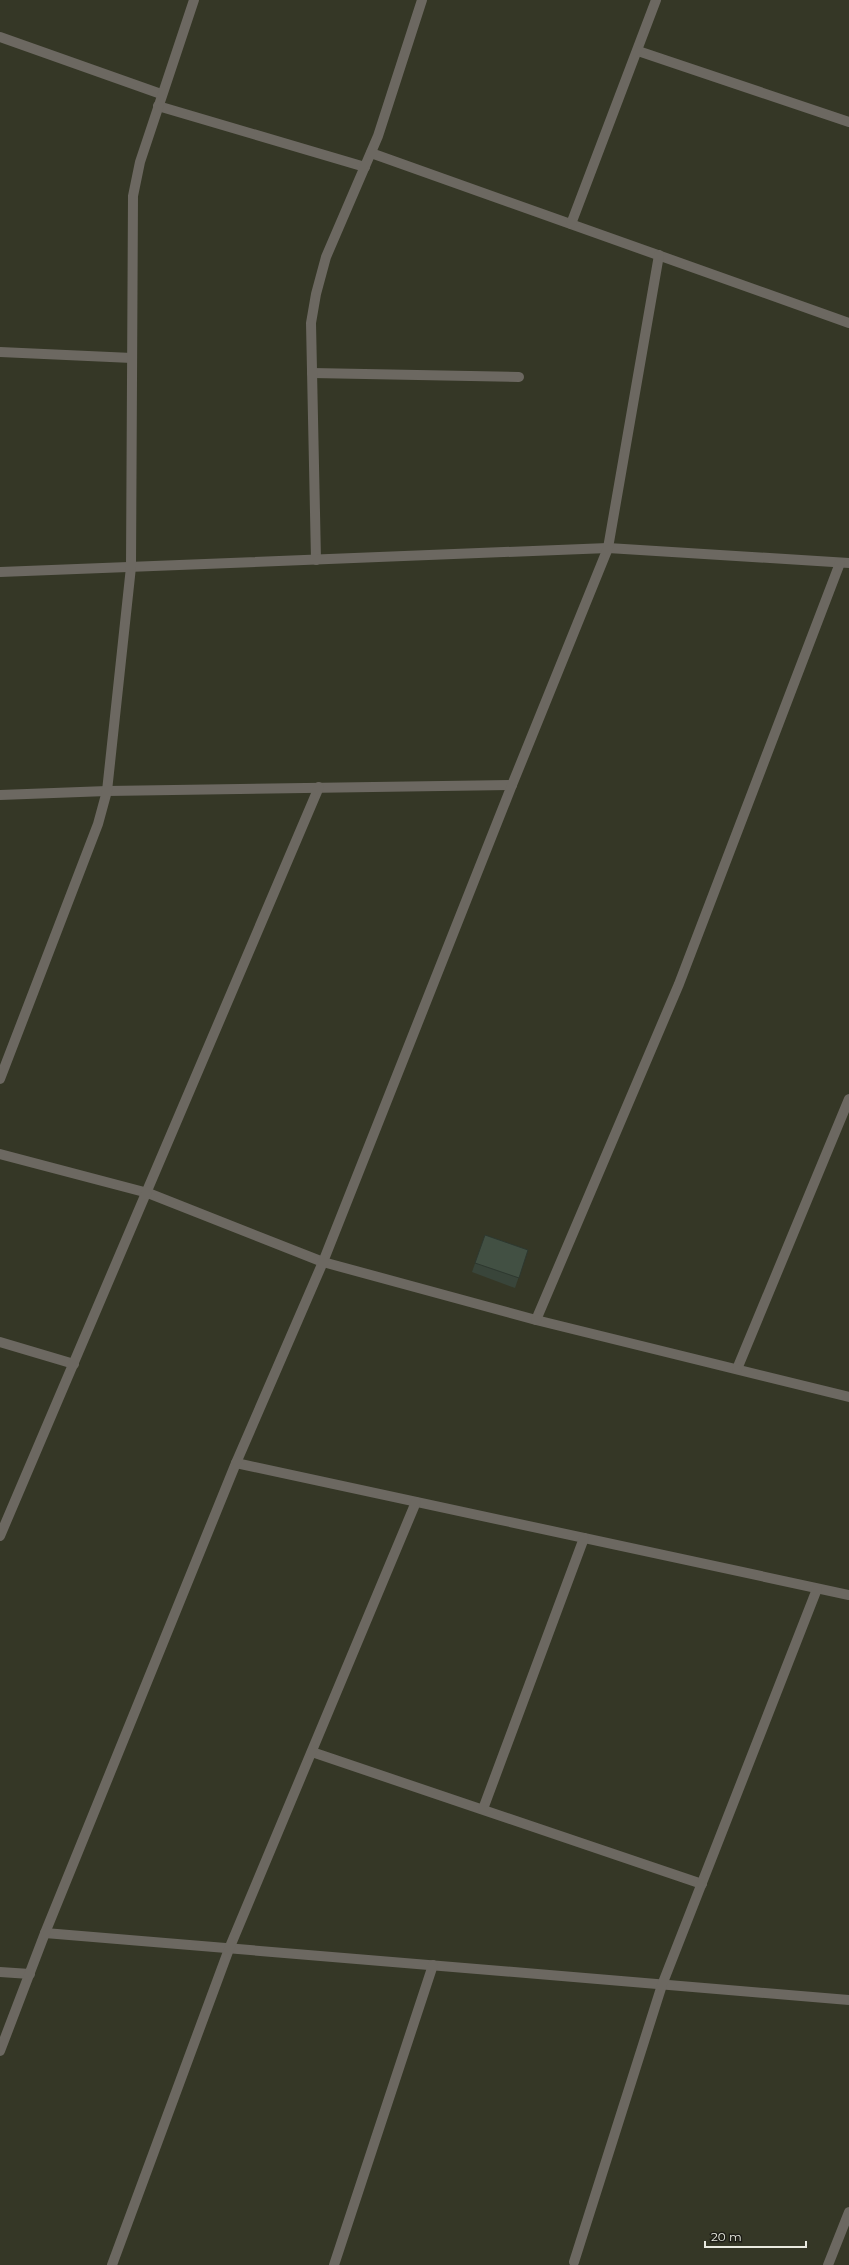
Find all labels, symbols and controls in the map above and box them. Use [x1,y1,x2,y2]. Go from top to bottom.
scale bar [705,2223,806,2249]
text: 20 m [711,2229,742,2244]

